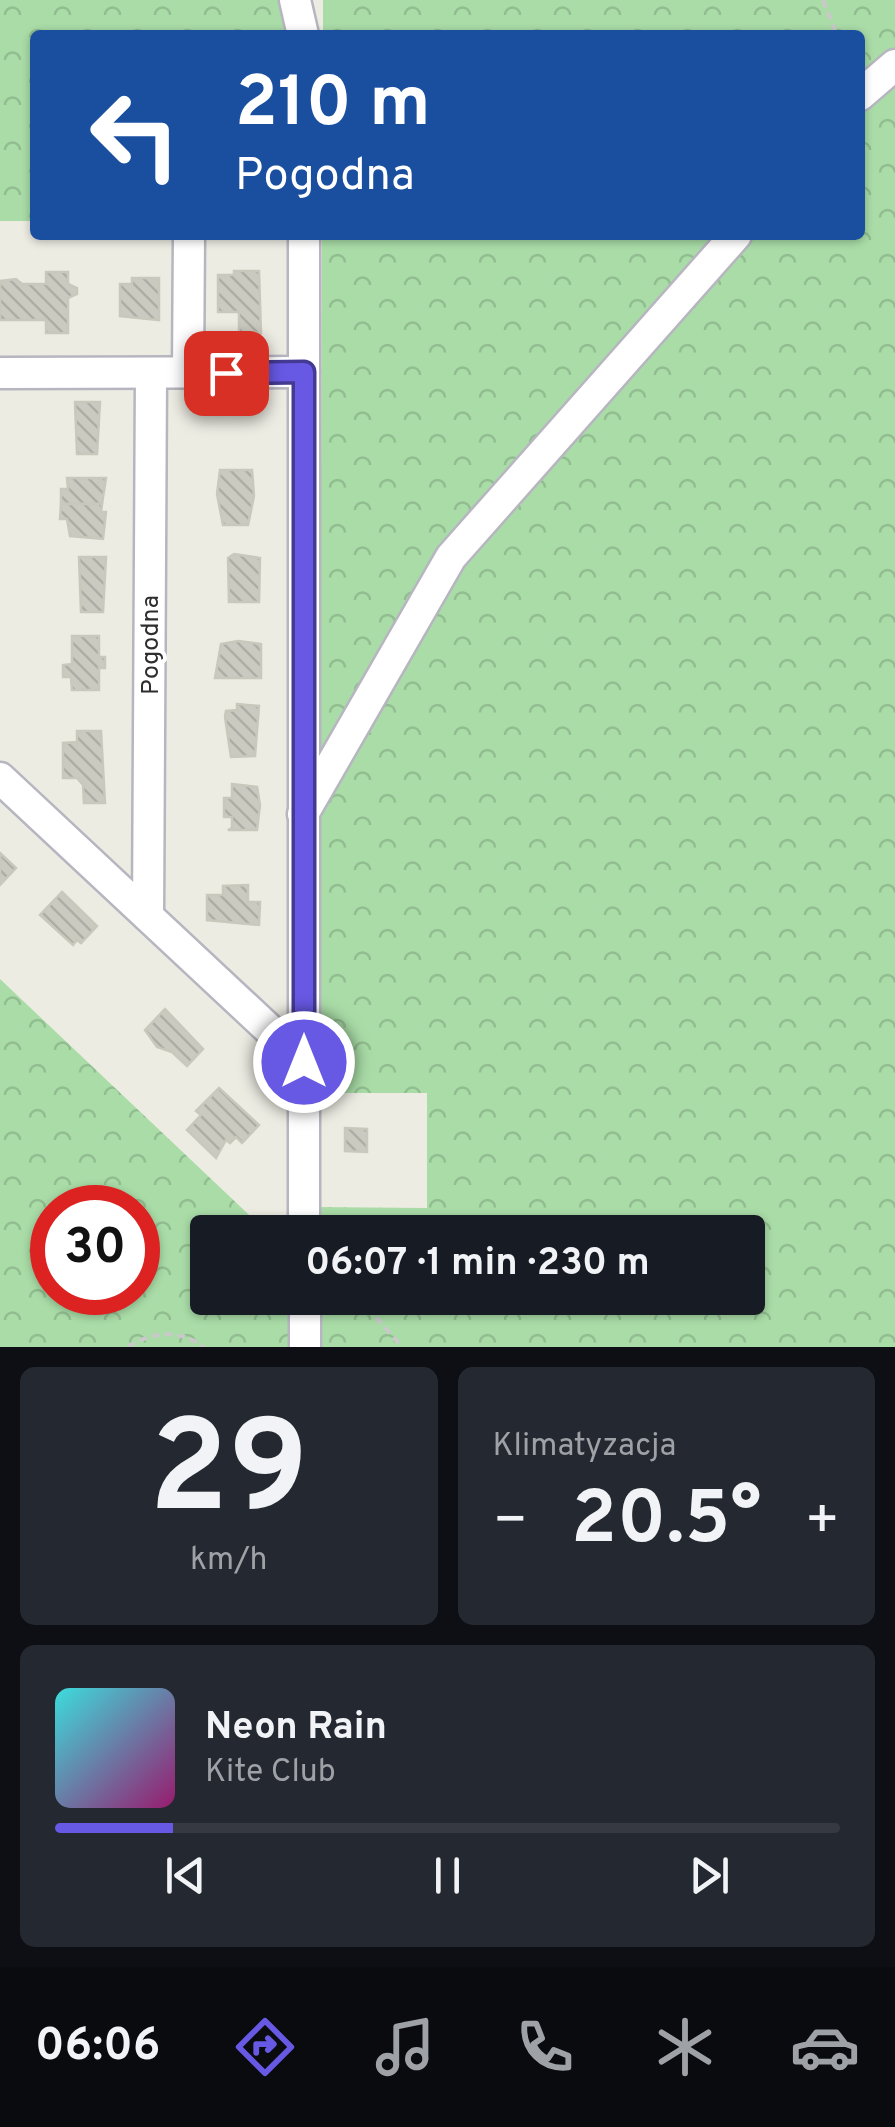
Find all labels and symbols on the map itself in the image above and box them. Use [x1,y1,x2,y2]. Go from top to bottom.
pin [184,331,269,416]
street label: Pogodna [136,595,168,695]
position arrow [252,1010,356,1114]
speed limit sign: 30 [30,1185,160,1315]

